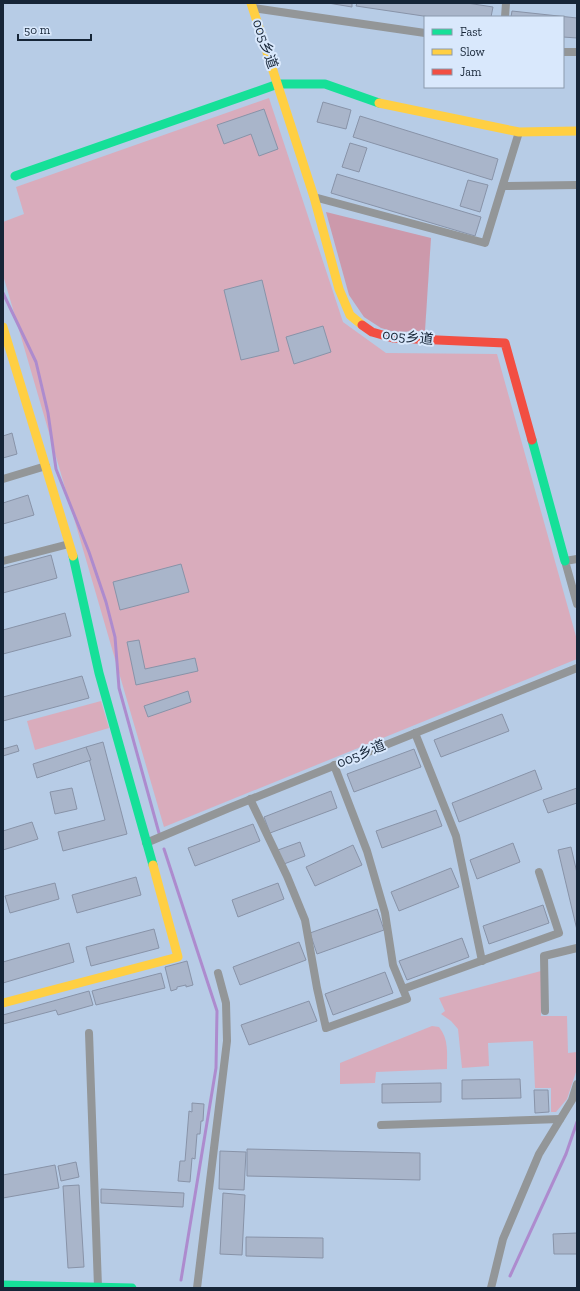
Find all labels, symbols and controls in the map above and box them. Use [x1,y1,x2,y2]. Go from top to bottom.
scale bar [18,16,91,42]
legend [424,16,564,88]
street label: 005乡道 [249,17,281,71]
text: 50 m [24,23,51,37]
text: Fast [460,25,483,39]
text: Slow [460,45,486,59]
text: Jam [460,65,482,79]
street label: 005乡道 [382,326,434,348]
street label: 005乡道 [334,737,388,771]

